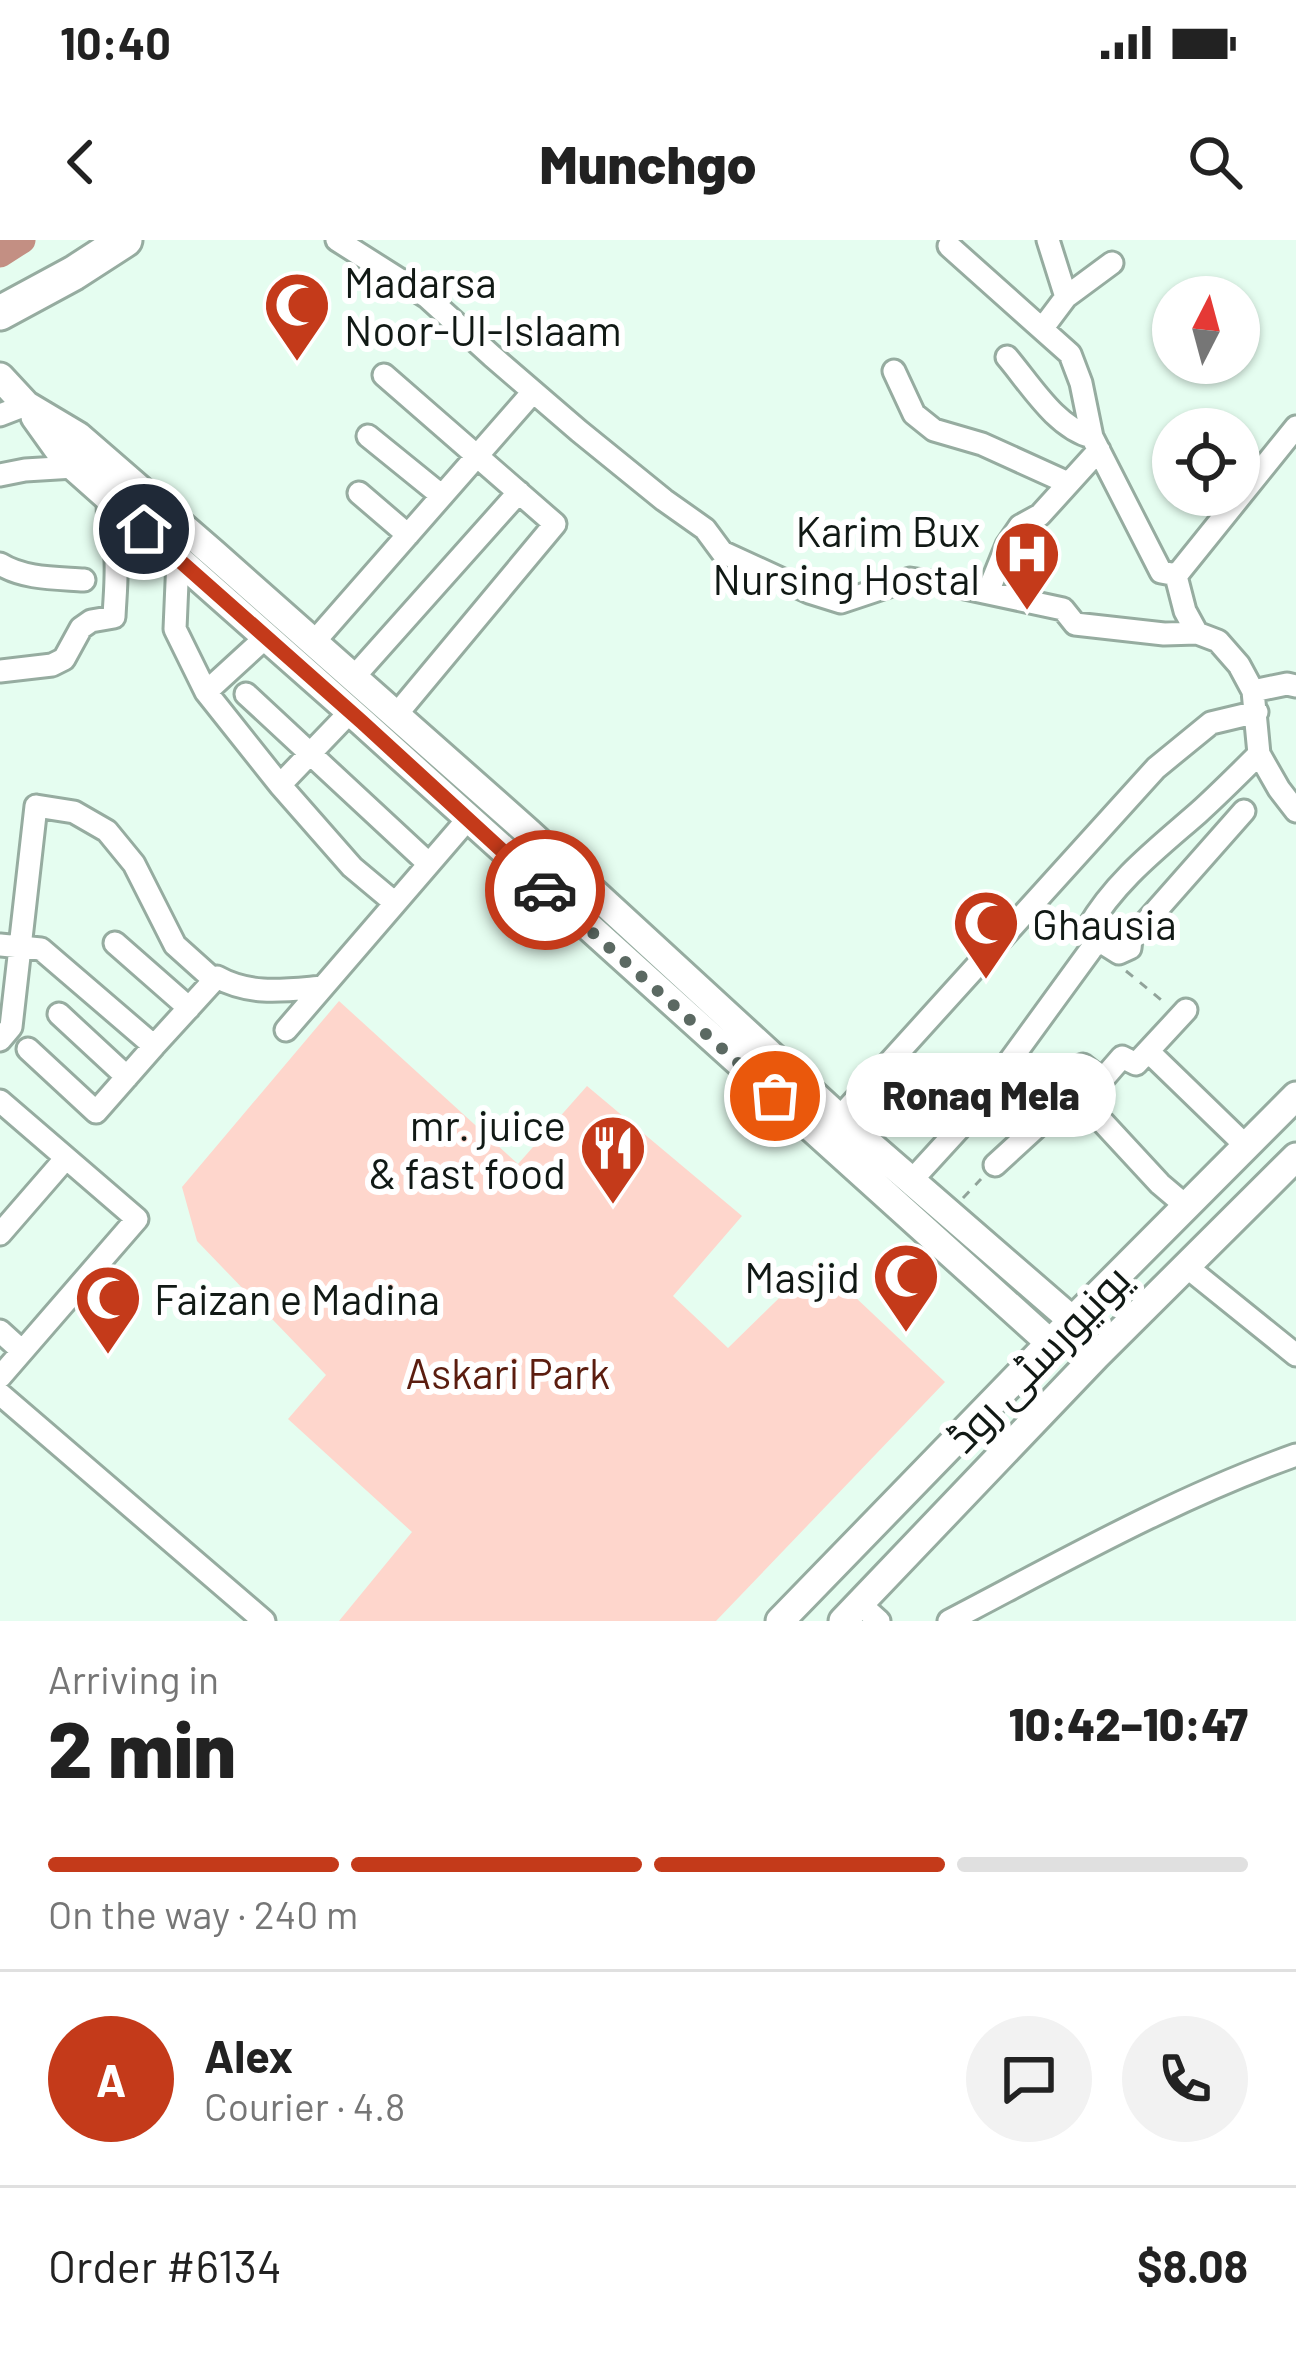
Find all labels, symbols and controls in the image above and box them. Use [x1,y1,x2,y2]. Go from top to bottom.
text: 10:40 [60,15,171,69]
icon: back [48,129,114,195]
icon: search [1182,129,1248,195]
text: Munchgo [539,130,757,195]
place label: Madarsa Noor-Ul-Islaam [344,256,622,354]
mosque icon: Madarsa Noor-Ul-Islaam [262,270,332,364]
north arrow [1152,276,1260,384]
map controls [1152,276,1260,516]
button: locate [1152,408,1260,516]
pin [93,478,195,580]
icon: home [111,496,177,562]
place label: Karim Bux Nursing Hostal [713,505,980,604]
hospital icon: Karim Bux Nursing Hostal [992,519,1062,613]
courier [485,830,605,950]
icon: car [512,857,578,923]
mosque icon: Ghausia [951,888,1021,982]
place label: Ghausia [1032,898,1177,948]
pin [724,1045,826,1147]
callout: Ronaq Mela [847,1054,1117,1138]
icon: bag [742,1063,808,1129]
text: Ronaq Mela [882,1071,1080,1118]
place label: mr. juice & fast food [369,1099,566,1197]
restaurant icon: mr. juice & fast food [578,1113,648,1207]
mosque icon: Masjid [871,1241,941,1335]
place label: Masjid [744,1251,860,1302]
street label: یونیورسٹی روڈ [935,1253,1140,1463]
mosque icon: Faizan e Madina [73,1263,143,1357]
place label: Faizan e Madina [154,1273,440,1323]
park label: Askari Park [406,1347,610,1397]
text: Arriving in [48,1655,219,1702]
text: 10:42–10:47 [1009,1696,1248,1750]
text: 2 min [48,1700,236,1794]
text: On the way · 240 m [48,1890,358,1937]
button: chat [966,2016,1092,2142]
button: phone [1122,2016,1248,2142]
text: Alex [204,2028,293,2082]
text: A [96,2052,126,2106]
text: Courier · 4.8 [204,2082,405,2129]
text: Order #6134 [48,2238,282,2292]
text: $8.08 [1137,2238,1248,2292]

